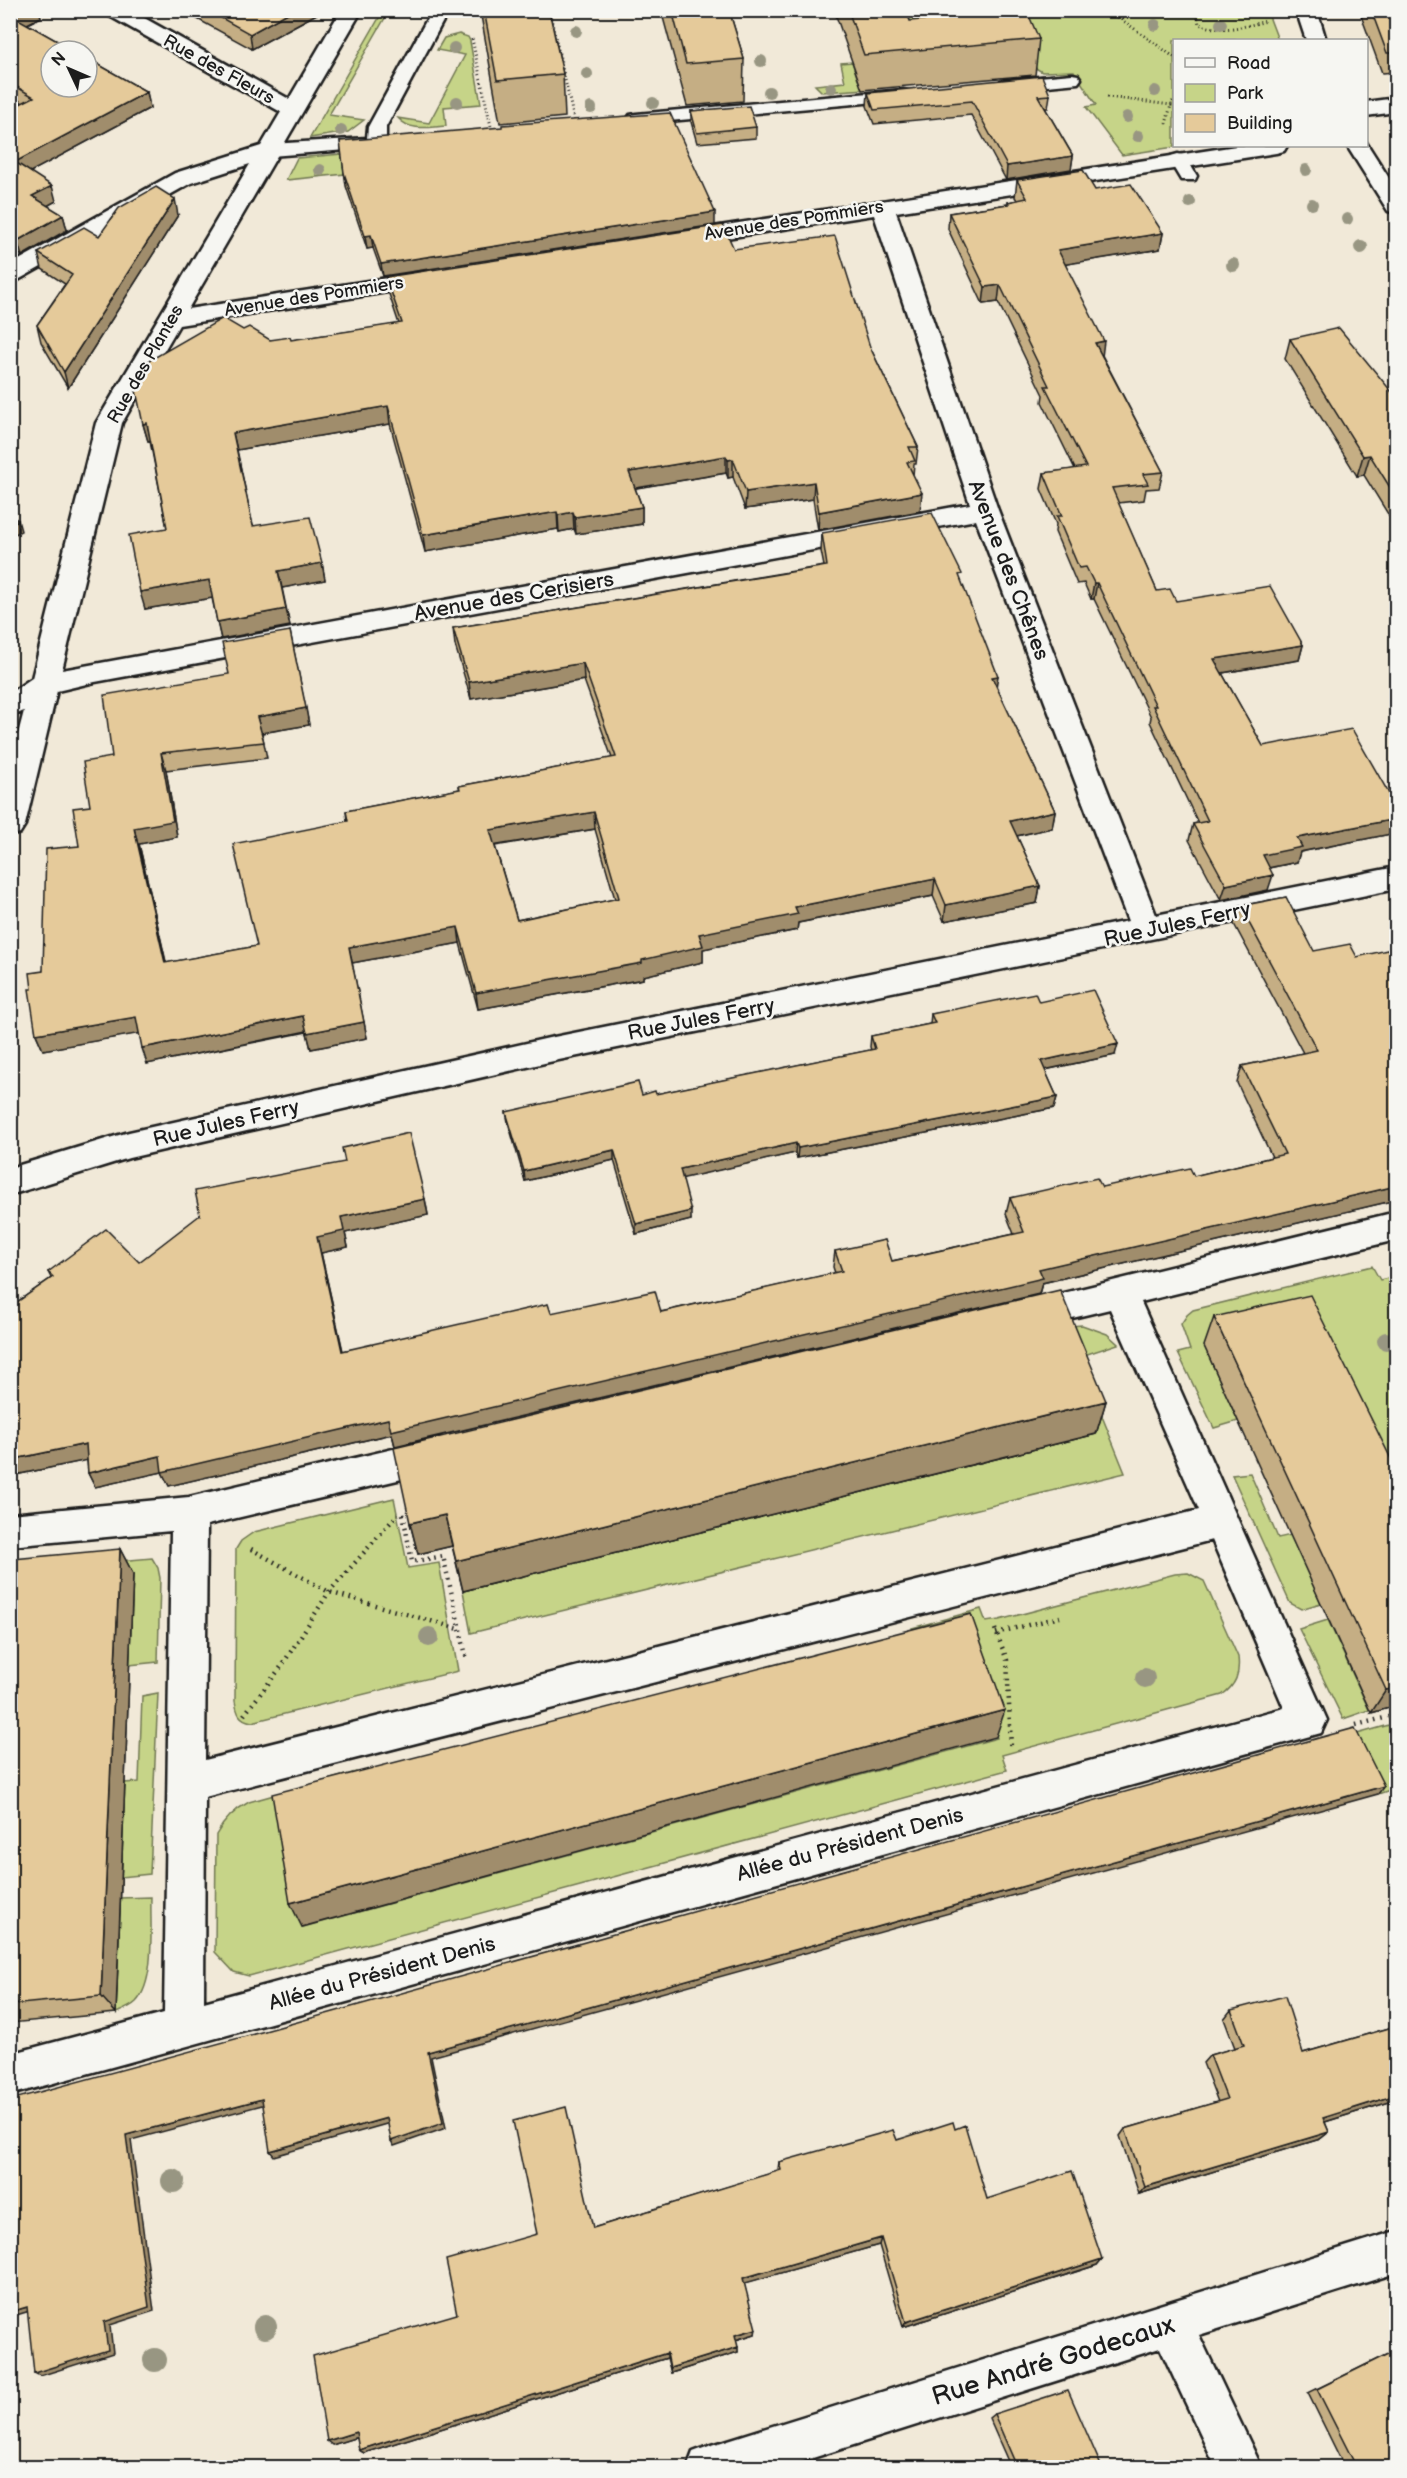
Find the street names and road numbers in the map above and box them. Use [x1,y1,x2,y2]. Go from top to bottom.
street label: Rue des Fleurs [160,30,278,109]
street label: Avenue des Pommiers [703,196,885,245]
street label: Avenue des Pommiers [223,272,405,321]
street label: Rue des Plantes [103,301,188,427]
street label: Avenue des Chênes [963,477,1054,664]
street label: Avenue des Cerisiers [412,567,616,626]
street label: Rue Jules Ferry [1101,897,1253,952]
street label: Rue Jules Ferry [625,993,777,1046]
street label: Rue Jules Ferry [151,1094,302,1152]
street label: Allée du Président Denis [734,1802,966,1887]
street label: Allée du Président Denis [266,1931,498,2016]
street label: Rue André Godecaux [928,2310,1179,2413]

